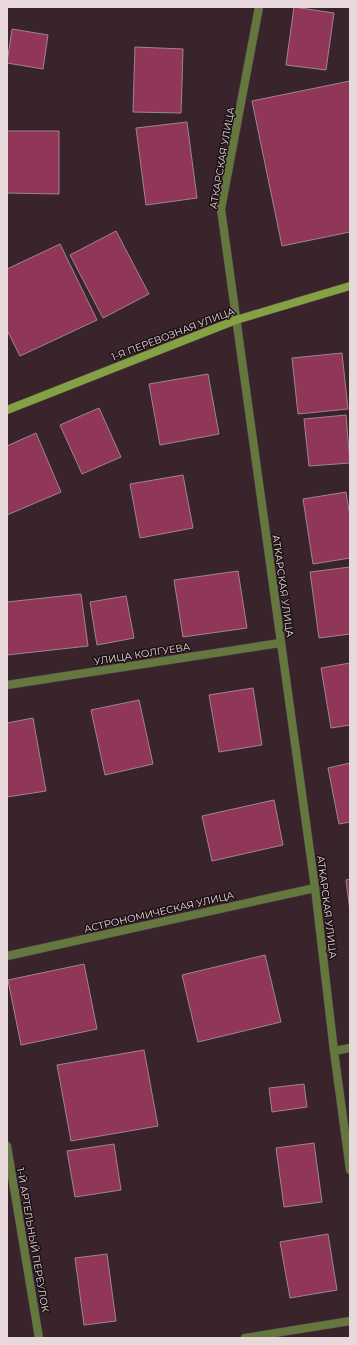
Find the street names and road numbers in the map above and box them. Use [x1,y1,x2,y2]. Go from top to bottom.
street label: АТКАРСКАЯ УЛИЦА [207,105,237,210]
street label: 1-Я ПЕРЕВОЗНАЯ УЛИЦА [109,304,237,364]
street label: АТКАРСКАЯ УЛИЦА [269,534,297,639]
street label: УЛИЦА КОЛГУЕВА [93,640,192,668]
street label: АТКАРСКАЯ УЛИЦА [314,855,340,960]
street label: АСТРОНОМИЧЕСКАЯ УЛИЦА [83,888,236,936]
street label: 1-Й АРТЕЛЬНЫЙ ПЕРЕУЛОК [14,1166,52,1314]

